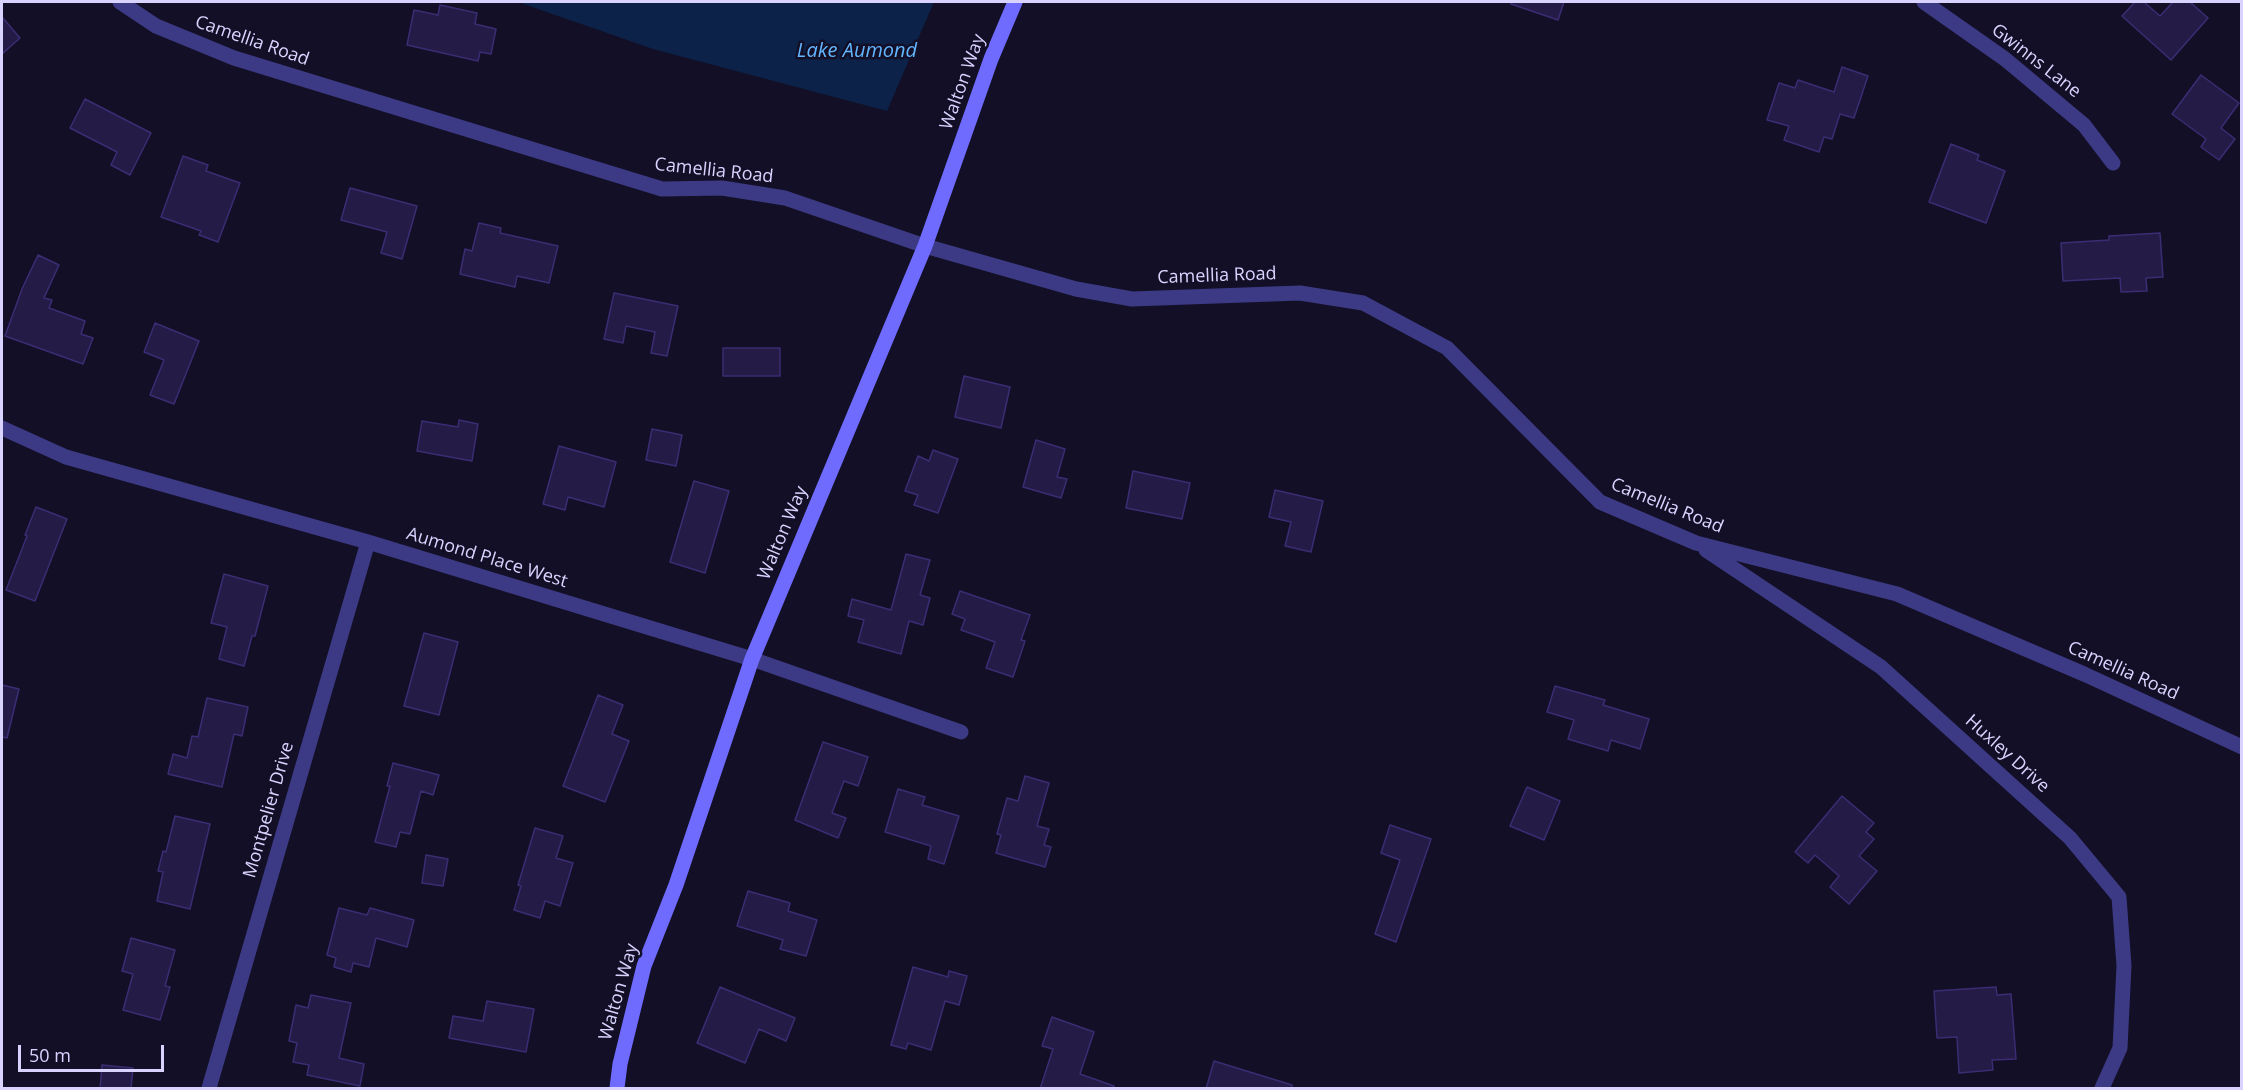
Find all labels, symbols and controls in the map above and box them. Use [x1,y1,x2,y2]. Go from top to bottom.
street label: Camellia Road [192,11,312,71]
street label: Gwinns Lane [1987,19,2085,103]
street label: Walton Way [936,31,990,133]
water label: Lake Aumond [797,39,917,63]
street label: Camellia Road [654,154,774,188]
street label: Camellia Road [1157,263,1277,289]
street label: Camellia Road [1608,474,1726,538]
street label: Walton Way [754,483,812,583]
street label: Aumond Place West [404,523,570,593]
street label: Camellia Road [2064,637,2182,705]
street label: Huxley Drive [1960,710,2054,798]
street label: Montpelier Drive [239,739,299,881]
street label: Walton Way [595,941,643,1043]
scale bar [21,1033,166,1071]
text: 50 m [29,1043,71,1067]

